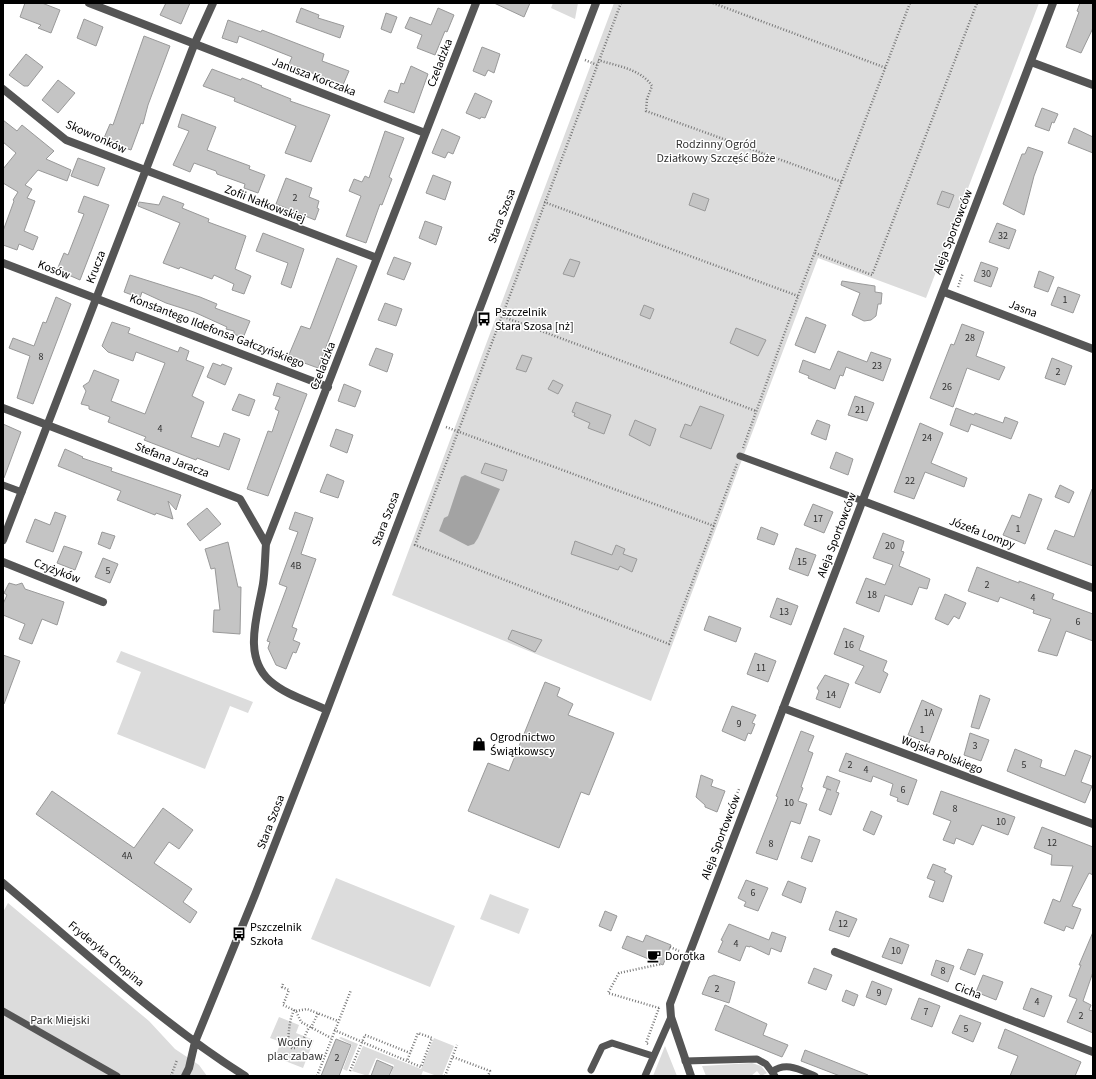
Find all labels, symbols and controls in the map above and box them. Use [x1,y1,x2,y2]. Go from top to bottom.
street label: Czeladzka [423,36,457,90]
street label: Janusza Korczaka [269,53,359,101]
street label: Skowronków [63,116,130,158]
park label: Rodzinny Ogród Działkowy Szczęść Boże [657,136,775,167]
street label: Zofii Nałkowskiej [222,181,308,227]
street label: Stara Szosa [484,186,520,246]
street label: Aleja Sportowców [929,187,977,277]
house number: 2 [293,191,298,205]
house number: 32 [998,229,1008,243]
street label: Krucza [82,248,110,286]
street label: Kosów [35,256,73,284]
house number: 30 [981,267,991,281]
street label: Konstantego Ildefonsa Gałczyńskiego [127,290,307,372]
house number: 1 [1063,293,1068,307]
street label: Jasna [1006,296,1040,322]
place label: Pszczelnik Stara Szosa [nż] [495,304,574,335]
bus stop icon: Pszczelnik Stara Szosa [nż] [476,311,492,327]
house number: 28 [965,331,975,345]
street label: Czeladzka [306,339,340,393]
house number: 8 [39,350,44,364]
house number: 23 [872,359,882,373]
house number: 2 [1056,365,1061,379]
house number: 26 [942,380,952,394]
house number: 21 [855,403,865,417]
house number: 4 [158,422,163,436]
house number: 24 [922,431,932,445]
street label: Stefana Jaracza [132,438,212,482]
house number: 22 [905,474,915,488]
street label: Stara Szosa [368,489,404,549]
street label: Aleja Sportowców [813,490,861,580]
house number: 17 [813,512,823,526]
street label: Józefa Lompy [947,513,1018,553]
house number: 1 [1016,522,1021,536]
house number: 20 [885,539,895,553]
street label: Czyżyków [31,554,83,588]
house number: 15 [797,555,807,569]
house number: 4B [291,559,302,573]
house number: 5 [106,564,111,578]
house number: 2 [985,578,990,592]
house number: 18 [867,588,877,602]
house number: 4 [1031,591,1036,605]
house number: 13 [779,605,789,619]
house number: 6 [1076,615,1081,629]
house number: 16 [844,638,854,652]
house number: 11 [756,661,766,675]
house number: 14 [826,688,836,702]
house number: 1A [924,706,935,720]
house number: 9 [737,717,742,731]
house number: 1 [920,723,925,737]
place label: Ogrodnictwo Świątkowscy [490,729,555,760]
street label: Wojska Polskiego [899,732,985,778]
shop icon: Ogrodnictwo Świątkowscy [471,736,487,752]
house number: 3 [973,739,978,753]
house number: 2 [848,758,853,772]
house number: 5 [1022,758,1027,772]
house number: 4 [864,763,869,777]
house number: 6 [901,783,906,797]
street label: Stara Szosa [253,792,289,852]
street label: Aleja Sportowców [697,792,745,882]
house number: 10 [784,796,794,810]
house number: 8 [953,802,958,816]
house number: 10 [996,815,1006,829]
house number: 12 [1047,836,1057,850]
house number: 8 [769,837,774,851]
house number: 4A [122,849,133,863]
house number: 6 [751,886,756,900]
street label: Fryderyka Chopina [64,917,148,991]
house number: 12 [838,917,848,931]
place label: Pszczelnik Szkoła [250,919,302,950]
bus stop icon: Pszczelnik Szkoła [231,926,247,942]
house number: 4 [734,937,739,951]
house number: 10 [891,944,901,958]
cafe icon: Dorotka [646,948,662,964]
place label: Dorotka [665,948,705,965]
house number: 8 [941,964,946,978]
street label: Cicha [952,978,984,1004]
house number: 2 [715,982,720,996]
house number: 9 [877,986,882,1000]
house number: 4 [1035,995,1040,1009]
house number: 7 [924,1005,929,1019]
house number: 2 [1079,1009,1084,1023]
park label: Park Miejski [30,1012,90,1029]
house number: 5 [964,1022,969,1036]
park label: Wodny plac zabaw [267,1034,323,1065]
house number: 2 [335,1051,340,1065]

